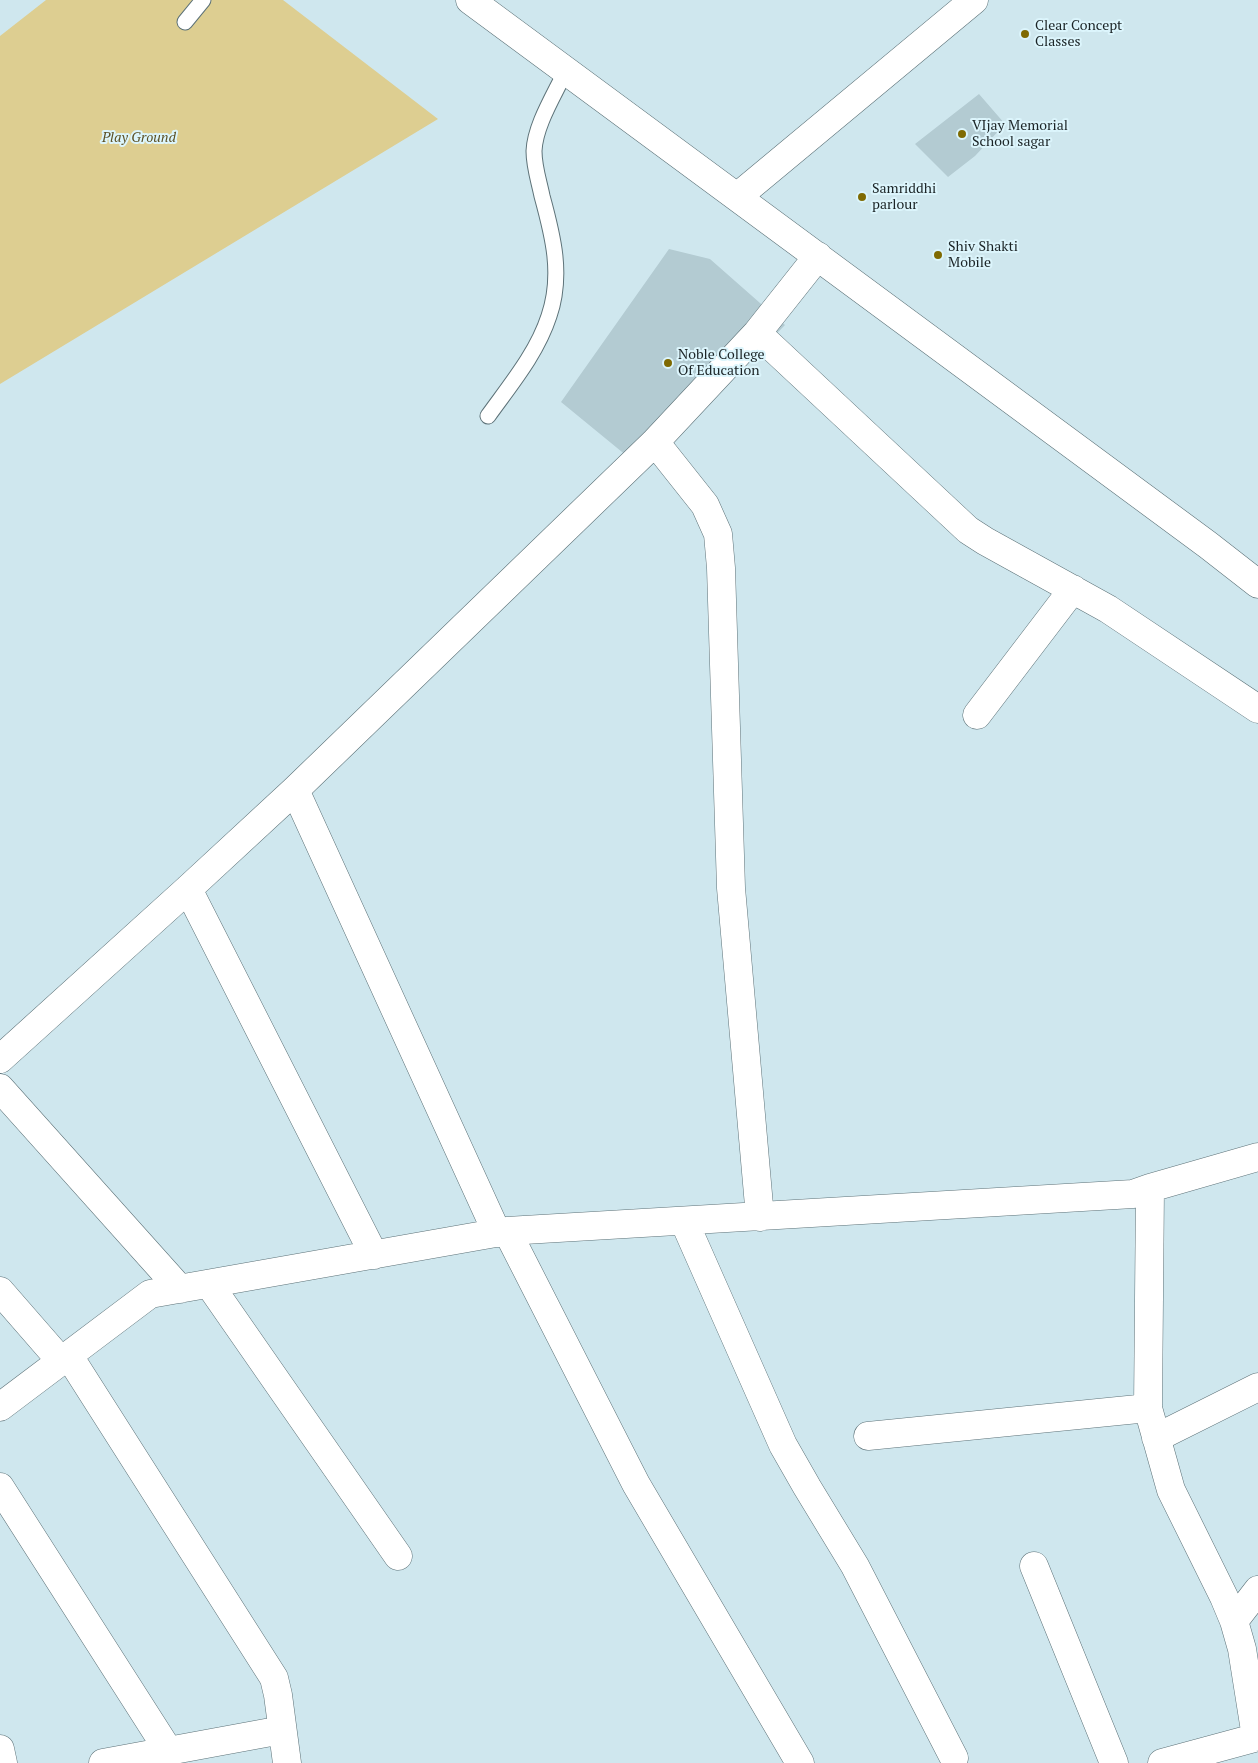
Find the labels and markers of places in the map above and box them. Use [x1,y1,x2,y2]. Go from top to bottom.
place label: Clear Concept Classes [1035,18,1122,50]
marker: Clear Concept Classes [1019,28,1031,40]
place label: VIjay Memorial School sagar [972,118,1068,150]
marker: VIjay Memorial School sagar [956,128,968,140]
place label: Samriddhi parlour [872,181,936,213]
marker: Samriddhi parlour [856,191,868,203]
place label: Shiv Shakti Mobile [948,239,1018,272]
marker: Shiv Shakti Mobile [932,249,944,261]
place label: Noble College Of Education [678,347,765,380]
marker: Noble College Of Education [662,357,674,369]

